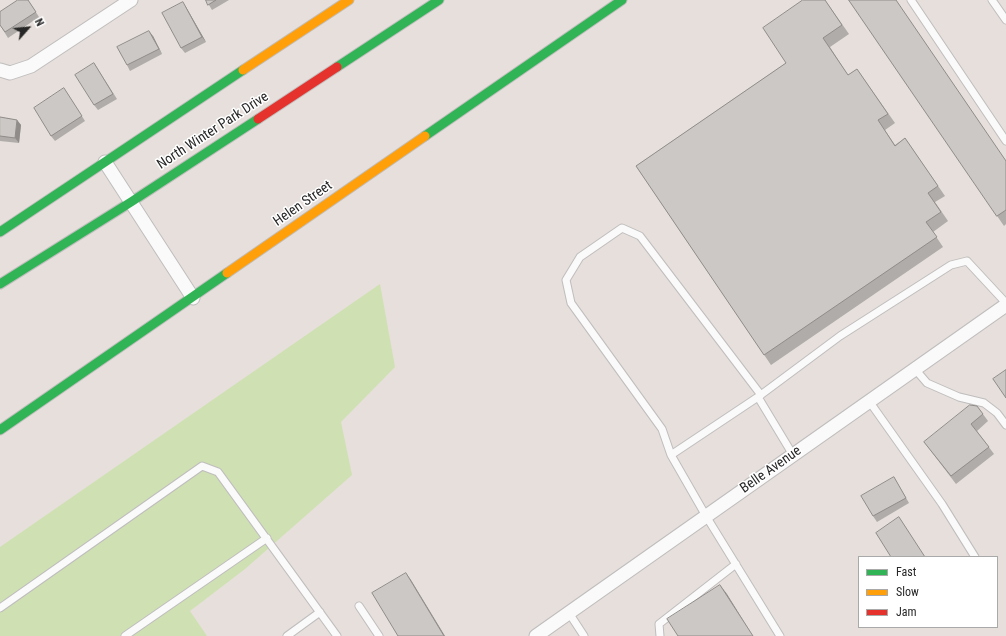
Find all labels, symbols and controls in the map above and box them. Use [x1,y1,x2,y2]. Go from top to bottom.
north arrow [8,8,48,48]
text: N [32,16,46,28]
street label: North Winter Park Drive [154,89,272,173]
street label: Helen Street [270,178,336,230]
street label: Belle Avenue [737,443,805,497]
legend [858,556,998,628]
text: Fast [896,565,916,579]
text: Slow [896,585,919,599]
text: Jam [896,605,917,619]

